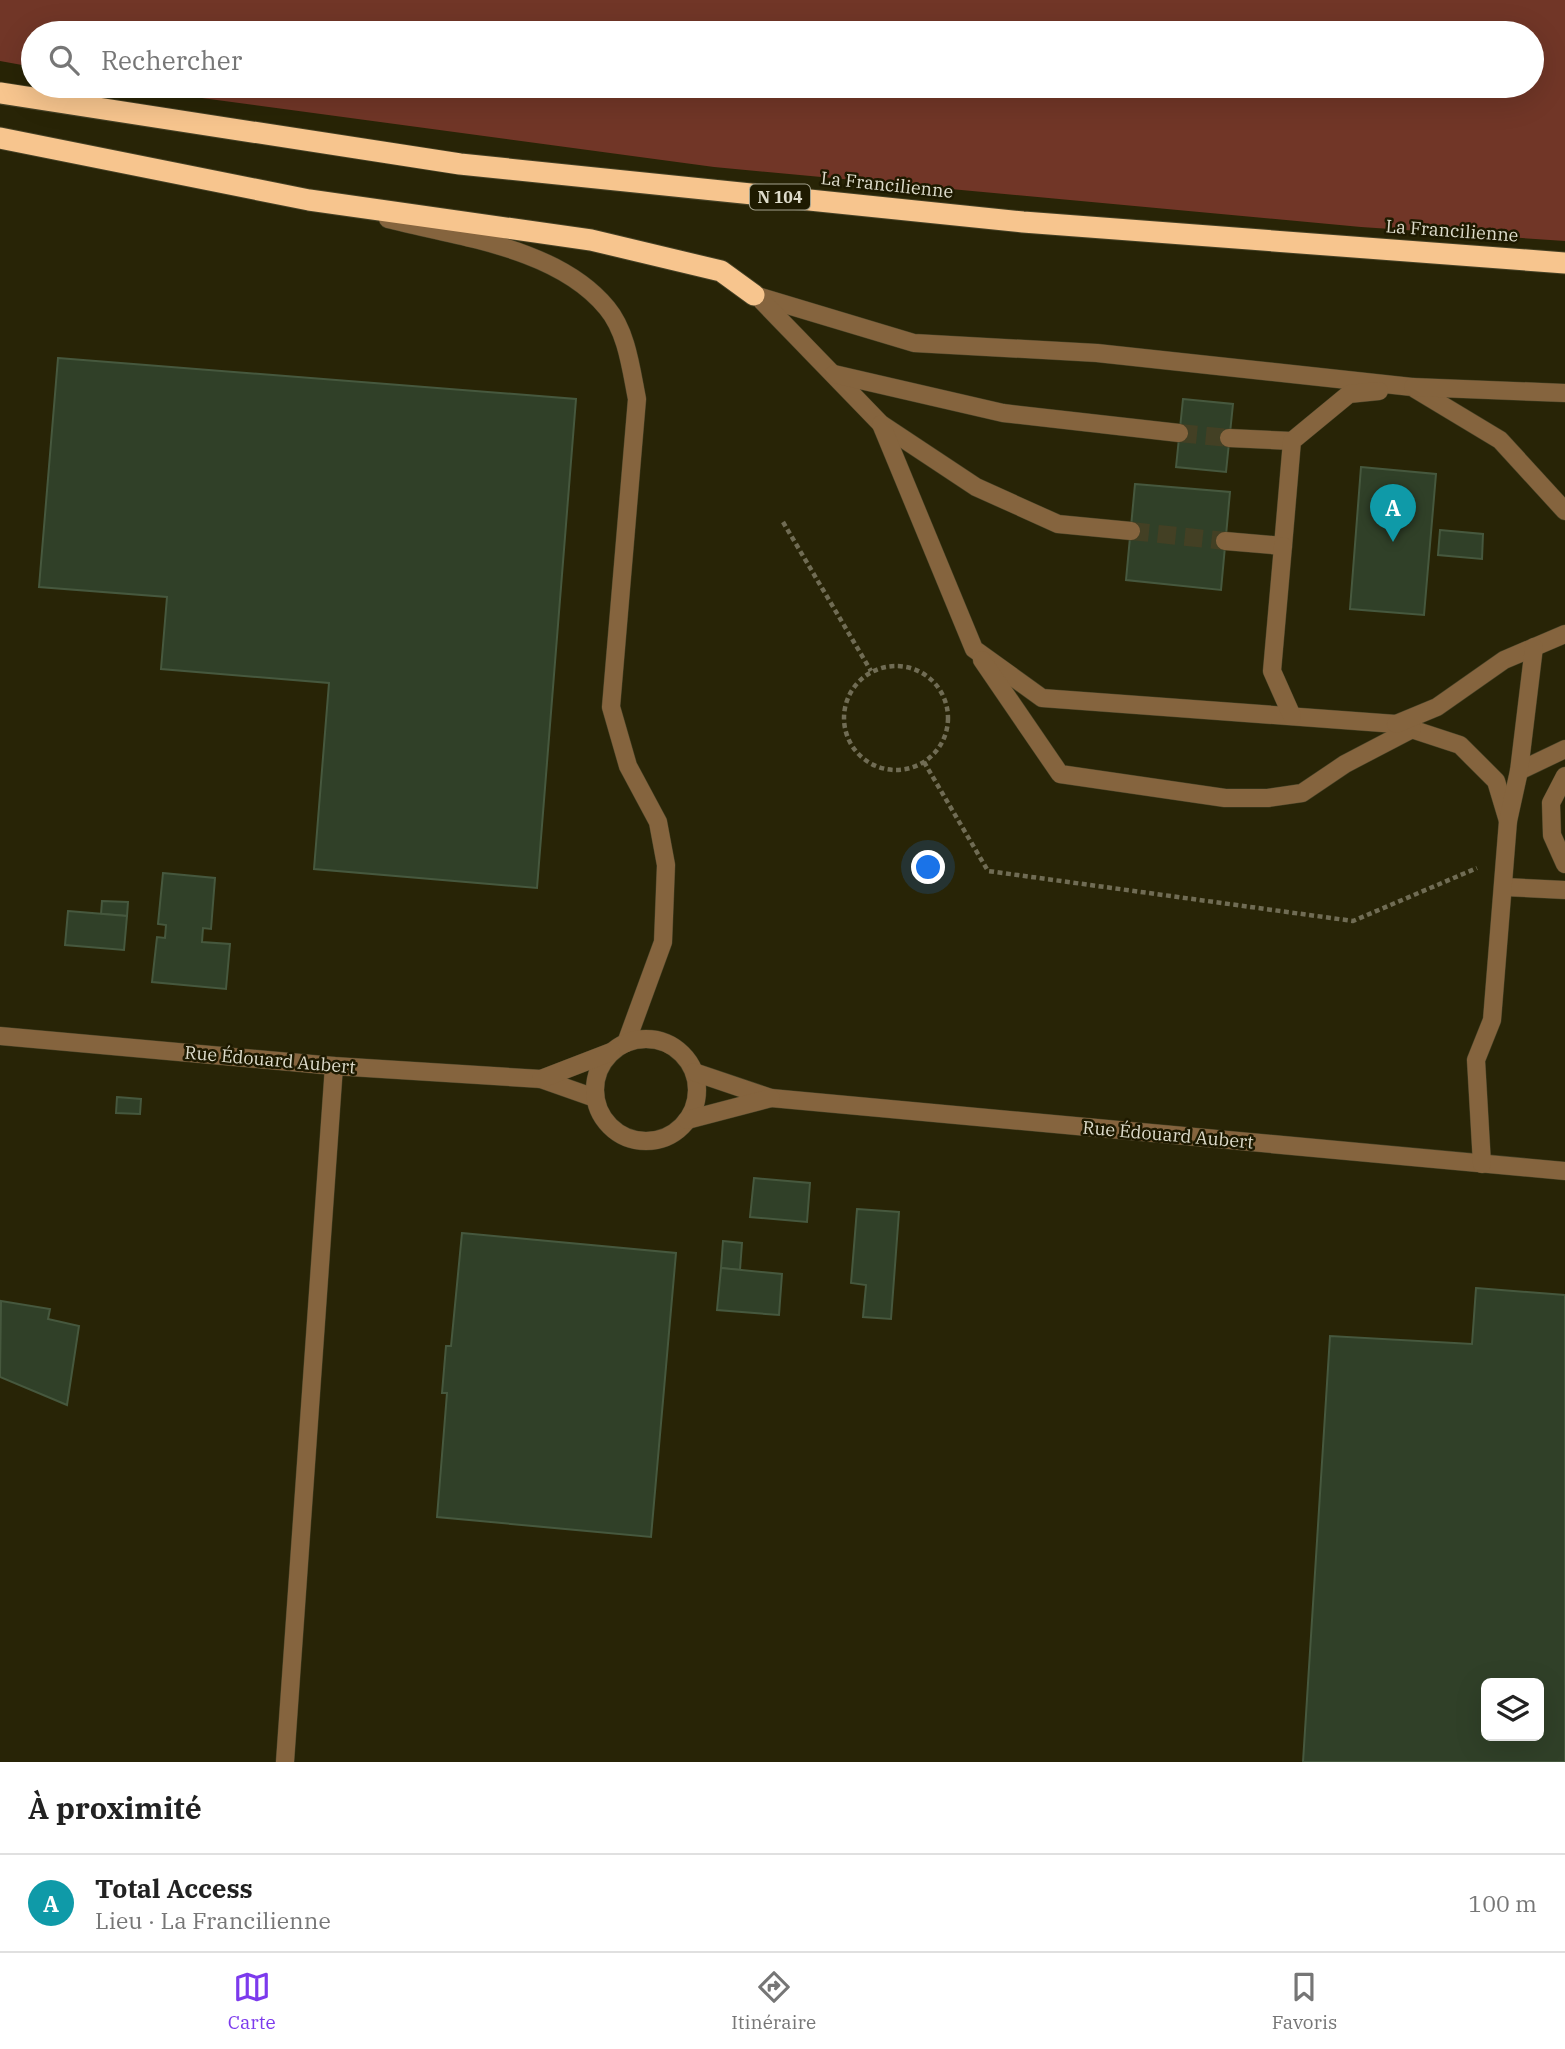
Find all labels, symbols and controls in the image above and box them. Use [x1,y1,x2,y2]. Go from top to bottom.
search box [21,21,1544,98]
icon: search [45,41,83,79]
text: Rechercher [101,43,242,77]
street label: La Francilienne [820,166,954,203]
road number: N 104 [750,184,810,210]
street label: La Francilienne [1385,214,1519,247]
pin: A [1370,484,1416,542]
your location [911,850,945,884]
street label: Rue Édouard Aubert [184,1041,357,1078]
street label: Rue Édouard Aubert [1082,1116,1255,1153]
map controls [1481,1678,1544,1741]
button: layers [1481,1678,1544,1741]
text: À proximité [28,1788,202,1827]
text: Total Access [95,1871,253,1905]
text: A [43,1888,59,1918]
text: 100 m [1468,1888,1537,1918]
text: Lieu · La Francilienne [95,1905,331,1935]
tab: Carte [228,1968,276,2034]
tab: Itinéraire [731,1968,816,2034]
tab: Favoris [1272,1968,1337,2034]

